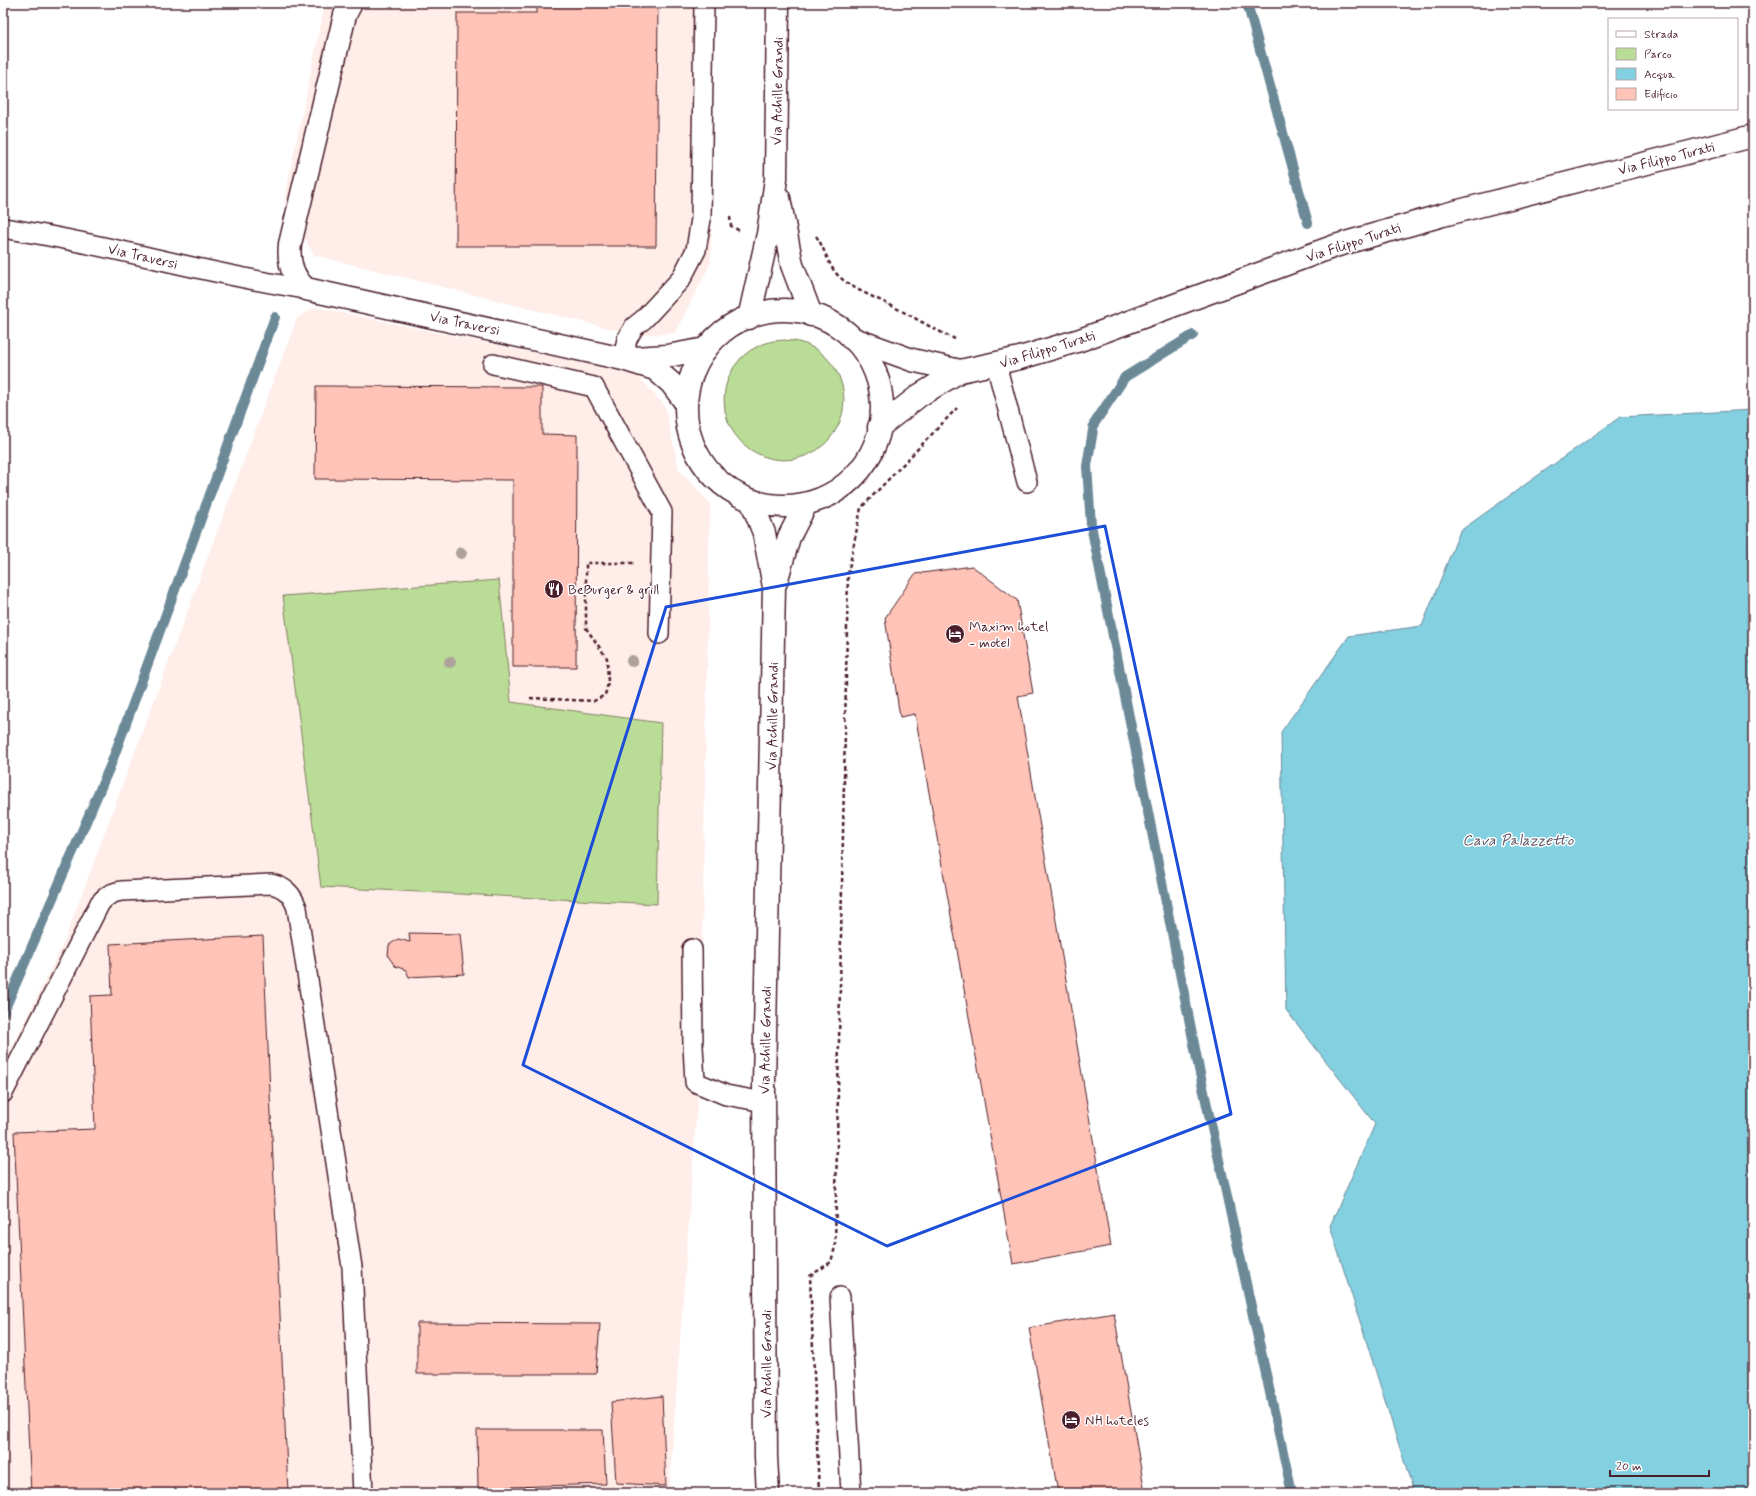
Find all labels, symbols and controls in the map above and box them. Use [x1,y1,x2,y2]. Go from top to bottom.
legend [1608,18,1738,110]
text: Strada [1644,27,1678,43]
street label: Via Achille Grandi [768,37,788,145]
text: Parco [1644,47,1672,63]
text: Acqua [1644,67,1675,83]
text: Edificio [1644,87,1678,103]
street label: Via Filippo Turati [1616,138,1716,180]
street label: Via Filippo Turati [1304,219,1403,267]
street label: Via Traversi [106,240,179,274]
street label: Via Traversi [428,308,501,340]
street label: Via Filippo Turati [998,327,1097,373]
restaurant icon: BeBurger & grill [543,578,565,600]
place label: BeBurger & grill [568,581,659,599]
place label: Maxim hotel - motel [969,618,1048,652]
hotel icon: Maxim hotel - motel [944,623,966,645]
street label: Via Achille Grandi [763,662,783,770]
water label: Cava Palazzetto [1463,831,1574,851]
street label: Via Achille Grandi [756,986,776,1094]
street label: Via Achille Grandi [758,1310,776,1418]
hotel icon: NH hoteles [1060,1409,1082,1431]
place label: NH hoteles [1085,1412,1150,1430]
scale bar [1610,1452,1709,1478]
text: 20 m [1616,1459,1642,1475]

